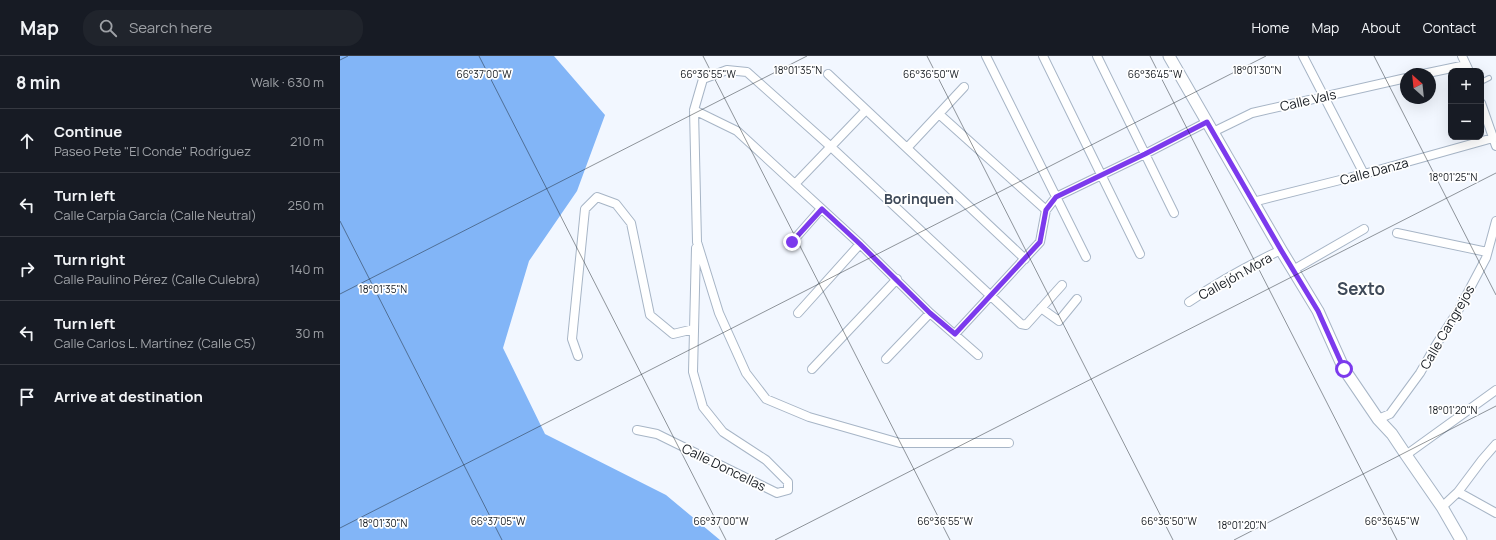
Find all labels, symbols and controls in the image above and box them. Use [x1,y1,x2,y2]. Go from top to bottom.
search box [83,10,363,46]
text: Map [20,15,59,41]
icon: search [97,17,119,39]
text: Search here [129,17,212,38]
text: Home [1252,18,1289,37]
text: Map [1311,18,1339,37]
text: About [1361,18,1401,37]
text: Contact [1423,18,1476,37]
text: 18°01'35"N [774,63,822,77]
text: 18°01'30"N [1233,63,1282,77]
text: 66°37'00"W [456,67,512,81]
text: 66°36'55"W [680,67,736,81]
text: 66°36'50"W [903,67,960,81]
text: 66°36'45"W [1128,67,1183,81]
north arrow [1400,68,1436,104]
map controls [1448,68,1484,140]
button: + [1448,68,1484,104]
text: 8 min [16,71,61,94]
text: Walk · 630 m [251,73,324,91]
street label: Calle Vals [1278,85,1338,115]
button: − [1448,104,1484,140]
text: Continue [54,121,122,142]
icon: ahead [16,130,38,152]
text: 210 m [290,132,324,150]
text: Paseo Pete "El Conde" Rodríguez [54,142,251,160]
street label: Calle Danza [1338,153,1410,189]
text: 18°01'25"N [1429,170,1477,184]
text: Turn left [54,185,116,206]
district label: Borinquen [884,189,954,208]
icon: left [16,194,38,216]
text: 250 m [288,196,324,214]
text: Calle Carpía García (Calle Neutral) [54,206,257,224]
route end [783,233,801,251]
street label: Callejón Mora [1195,248,1275,304]
text: Turn right [54,249,125,270]
icon: right [16,258,38,280]
text: 140 m [290,260,324,278]
text: Calle Paulino Pérez (Calle Culebra) [54,270,261,288]
district label: Sexto [1337,277,1385,300]
street label: Calle Cangrejos [1416,281,1479,372]
text: 18°01'35"N [359,282,407,296]
text: Turn left [54,313,116,334]
icon: left [16,322,38,344]
text: 30 m [295,324,324,342]
text: Calle Carlos L. Martínez (Calle C5) [54,334,257,352]
route start [1335,360,1353,378]
icon: arrive [16,386,38,408]
text: Arrive at destination [54,386,203,407]
text: 18°01'20"N [1429,403,1478,417]
street label: Calle Doncellas [679,439,769,495]
text: 66°37'05"W [471,514,526,528]
text: 66°37'00"W [693,514,749,528]
text: 66°36'55"W [917,514,973,528]
text: 66°36'50"W [1141,514,1198,528]
text: 66°36'45"W [1365,514,1420,528]
text: 18°01'30"N [359,516,408,530]
text: 18°01'20"N [1218,518,1267,532]

